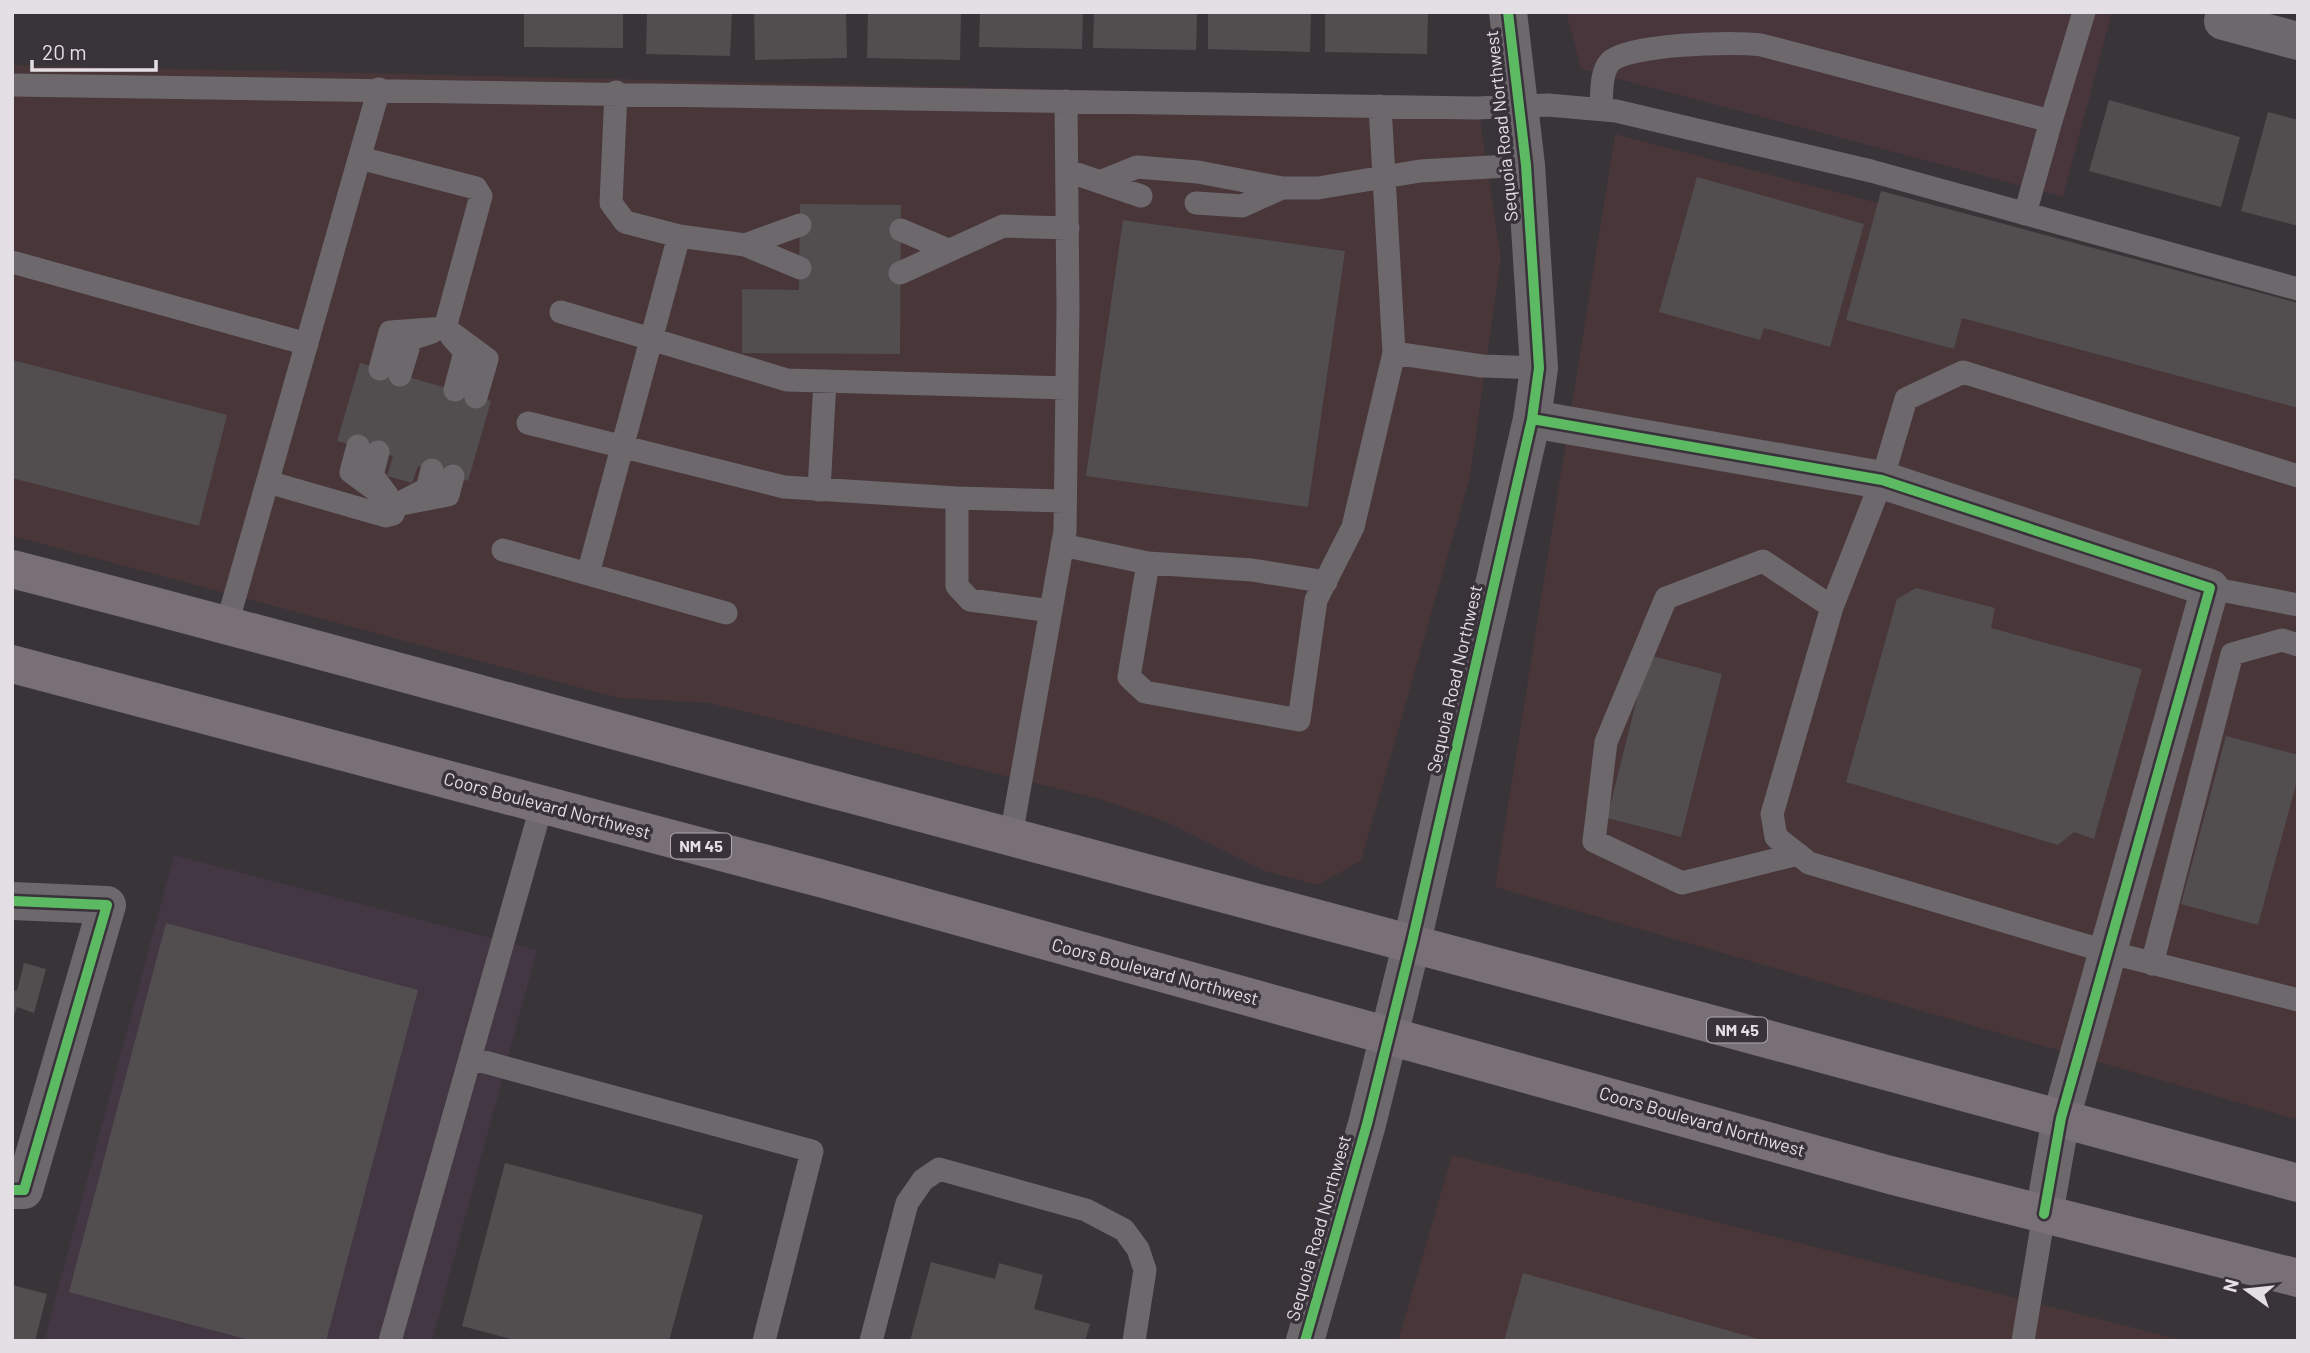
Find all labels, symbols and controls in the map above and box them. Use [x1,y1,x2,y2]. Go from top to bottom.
scale bar [32,28,156,72]
street label: Sequoia Road Northwest [1480,29,1522,223]
text: 20 m [42,39,87,64]
street label: Sequoia Road Northwest [1422,583,1486,775]
street label: Coors Boulevard Northwest [441,767,653,843]
road number: NM 45 [671,834,731,859]
street label: Coors Boulevard Northwest [1049,933,1261,1009]
road number: NM 45 [1707,1018,1767,1042]
street label: Coors Boulevard Northwest [1597,1081,1808,1161]
street label: Sequoia Road Northwest [1281,1132,1355,1323]
north arrow [2212,1255,2282,1325]
text: N [2217,1276,2243,1295]

